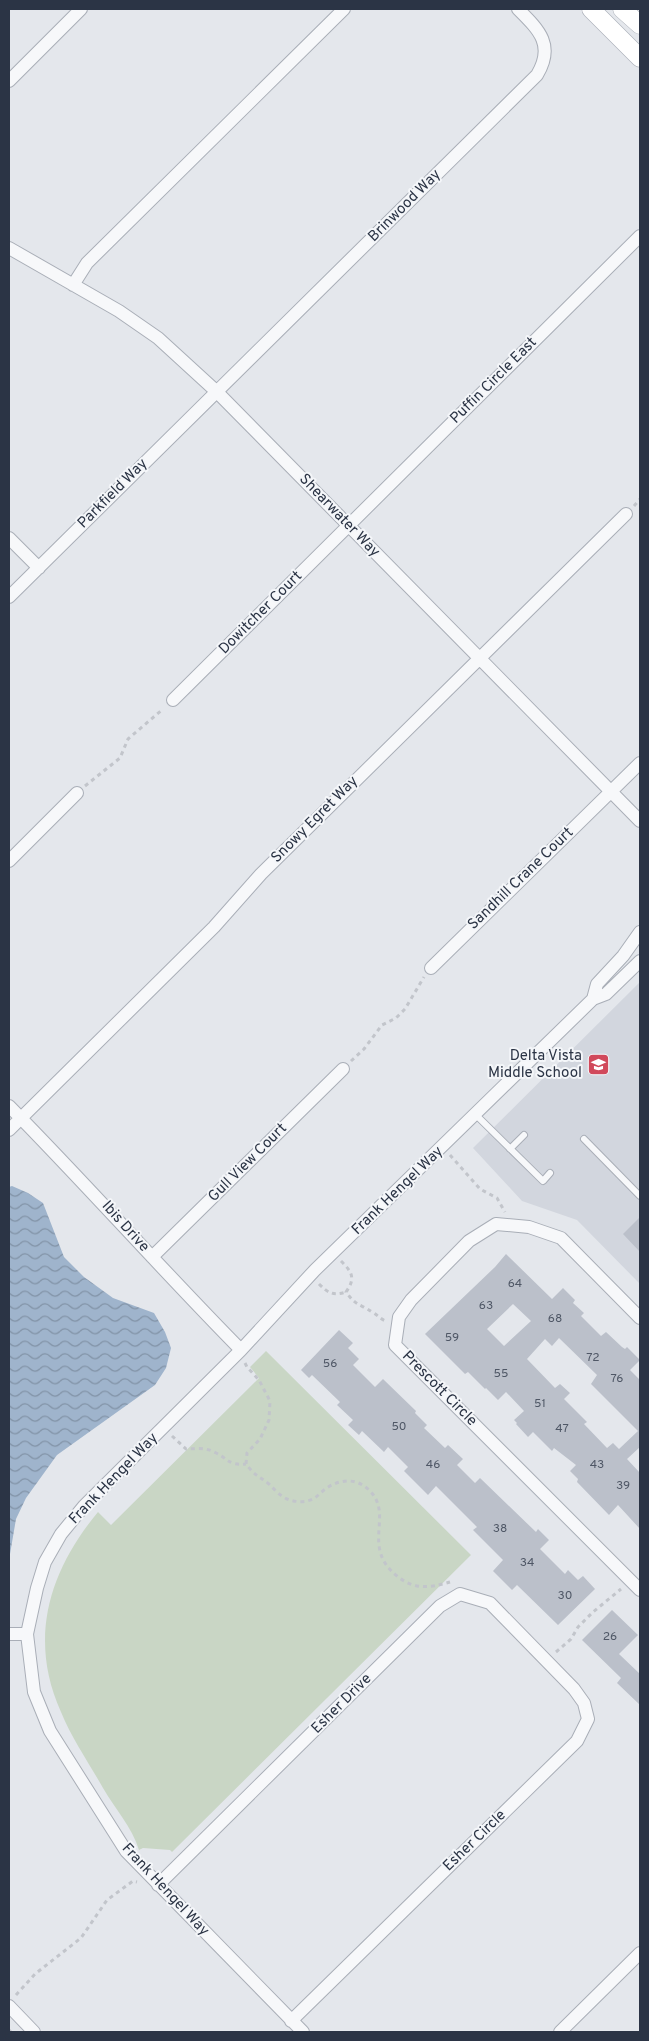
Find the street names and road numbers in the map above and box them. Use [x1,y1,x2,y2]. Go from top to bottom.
street label: Brinwood Way [365,166,445,246]
street label: Puffin Circle East [447,334,541,428]
street label: Parkfield Way [74,455,152,533]
street label: Shearwater Way [294,470,384,562]
street label: Dowitcher Court [215,567,307,659]
street label: Snowy Egret Way [267,772,363,868]
street label: Sandhill Crane Court [464,824,578,934]
street label: Gull View Court [205,1120,291,1206]
street label: Frank Hengel Way [348,1142,448,1239]
street label: Ibis Drive [97,1197,153,1257]
street label: Prescott Circle [397,1347,481,1431]
street label: Frank Hengel Way [66,1429,163,1529]
street label: Esher Drive [308,1670,376,1738]
street label: Esher Circle [439,1806,511,1876]
street label: Frank Hengel Way [117,1840,213,1940]

